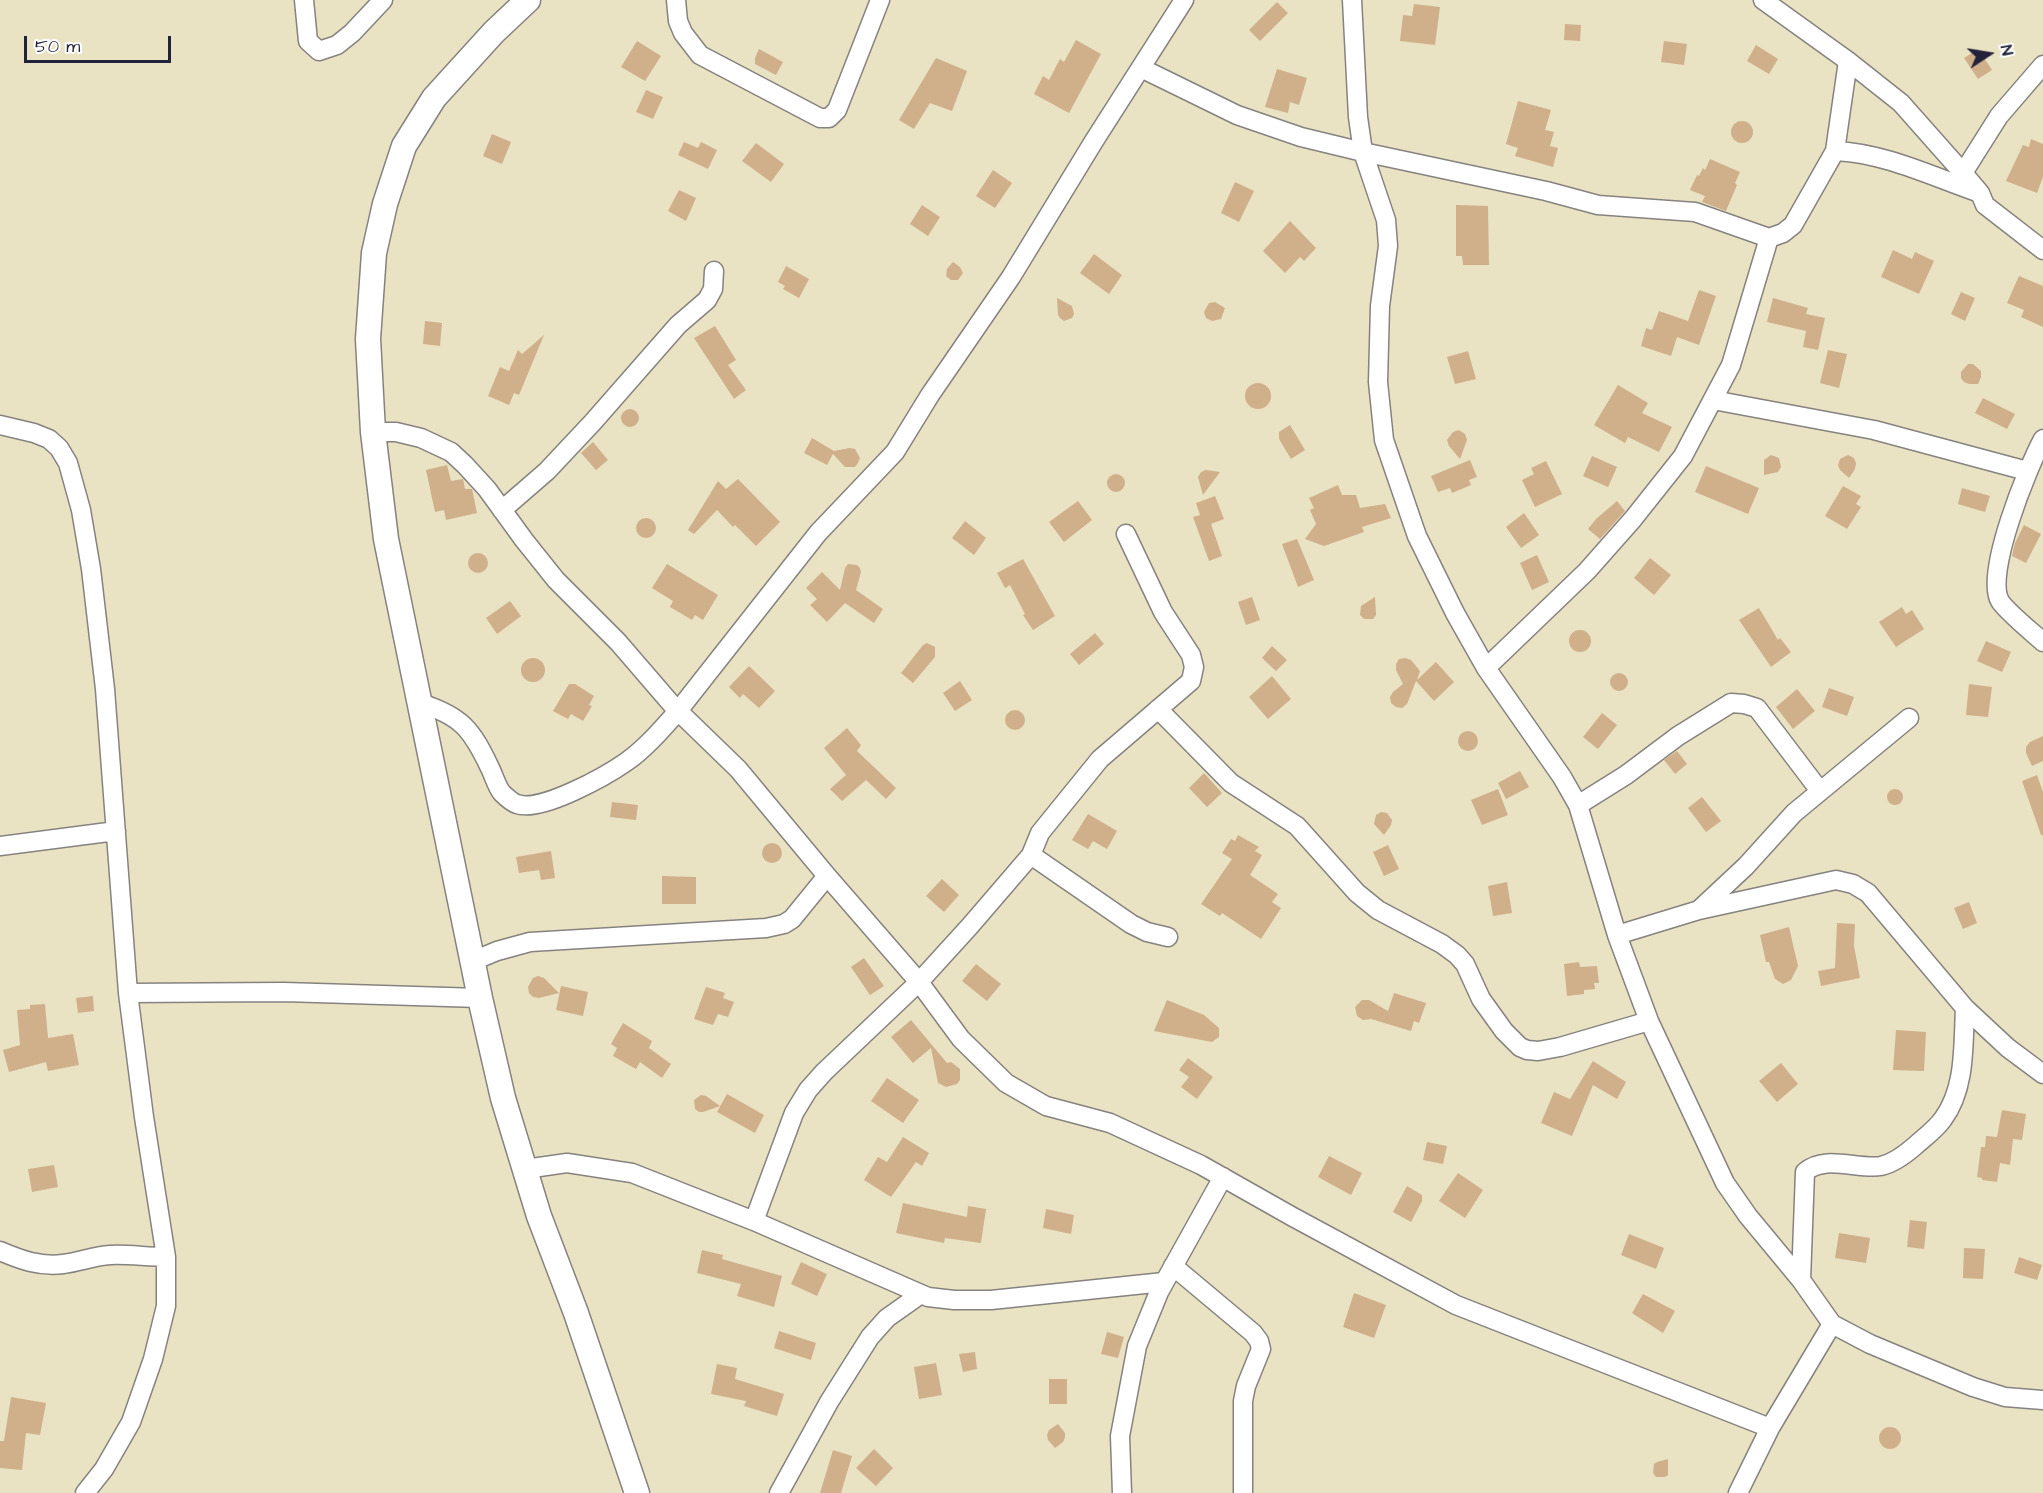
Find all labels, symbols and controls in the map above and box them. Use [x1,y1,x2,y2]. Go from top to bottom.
scale bar [27,24,174,62]
north arrow [1959,24,2019,84]
text: 50 m [35,34,80,59]
text: N [1995,43,2018,57]

